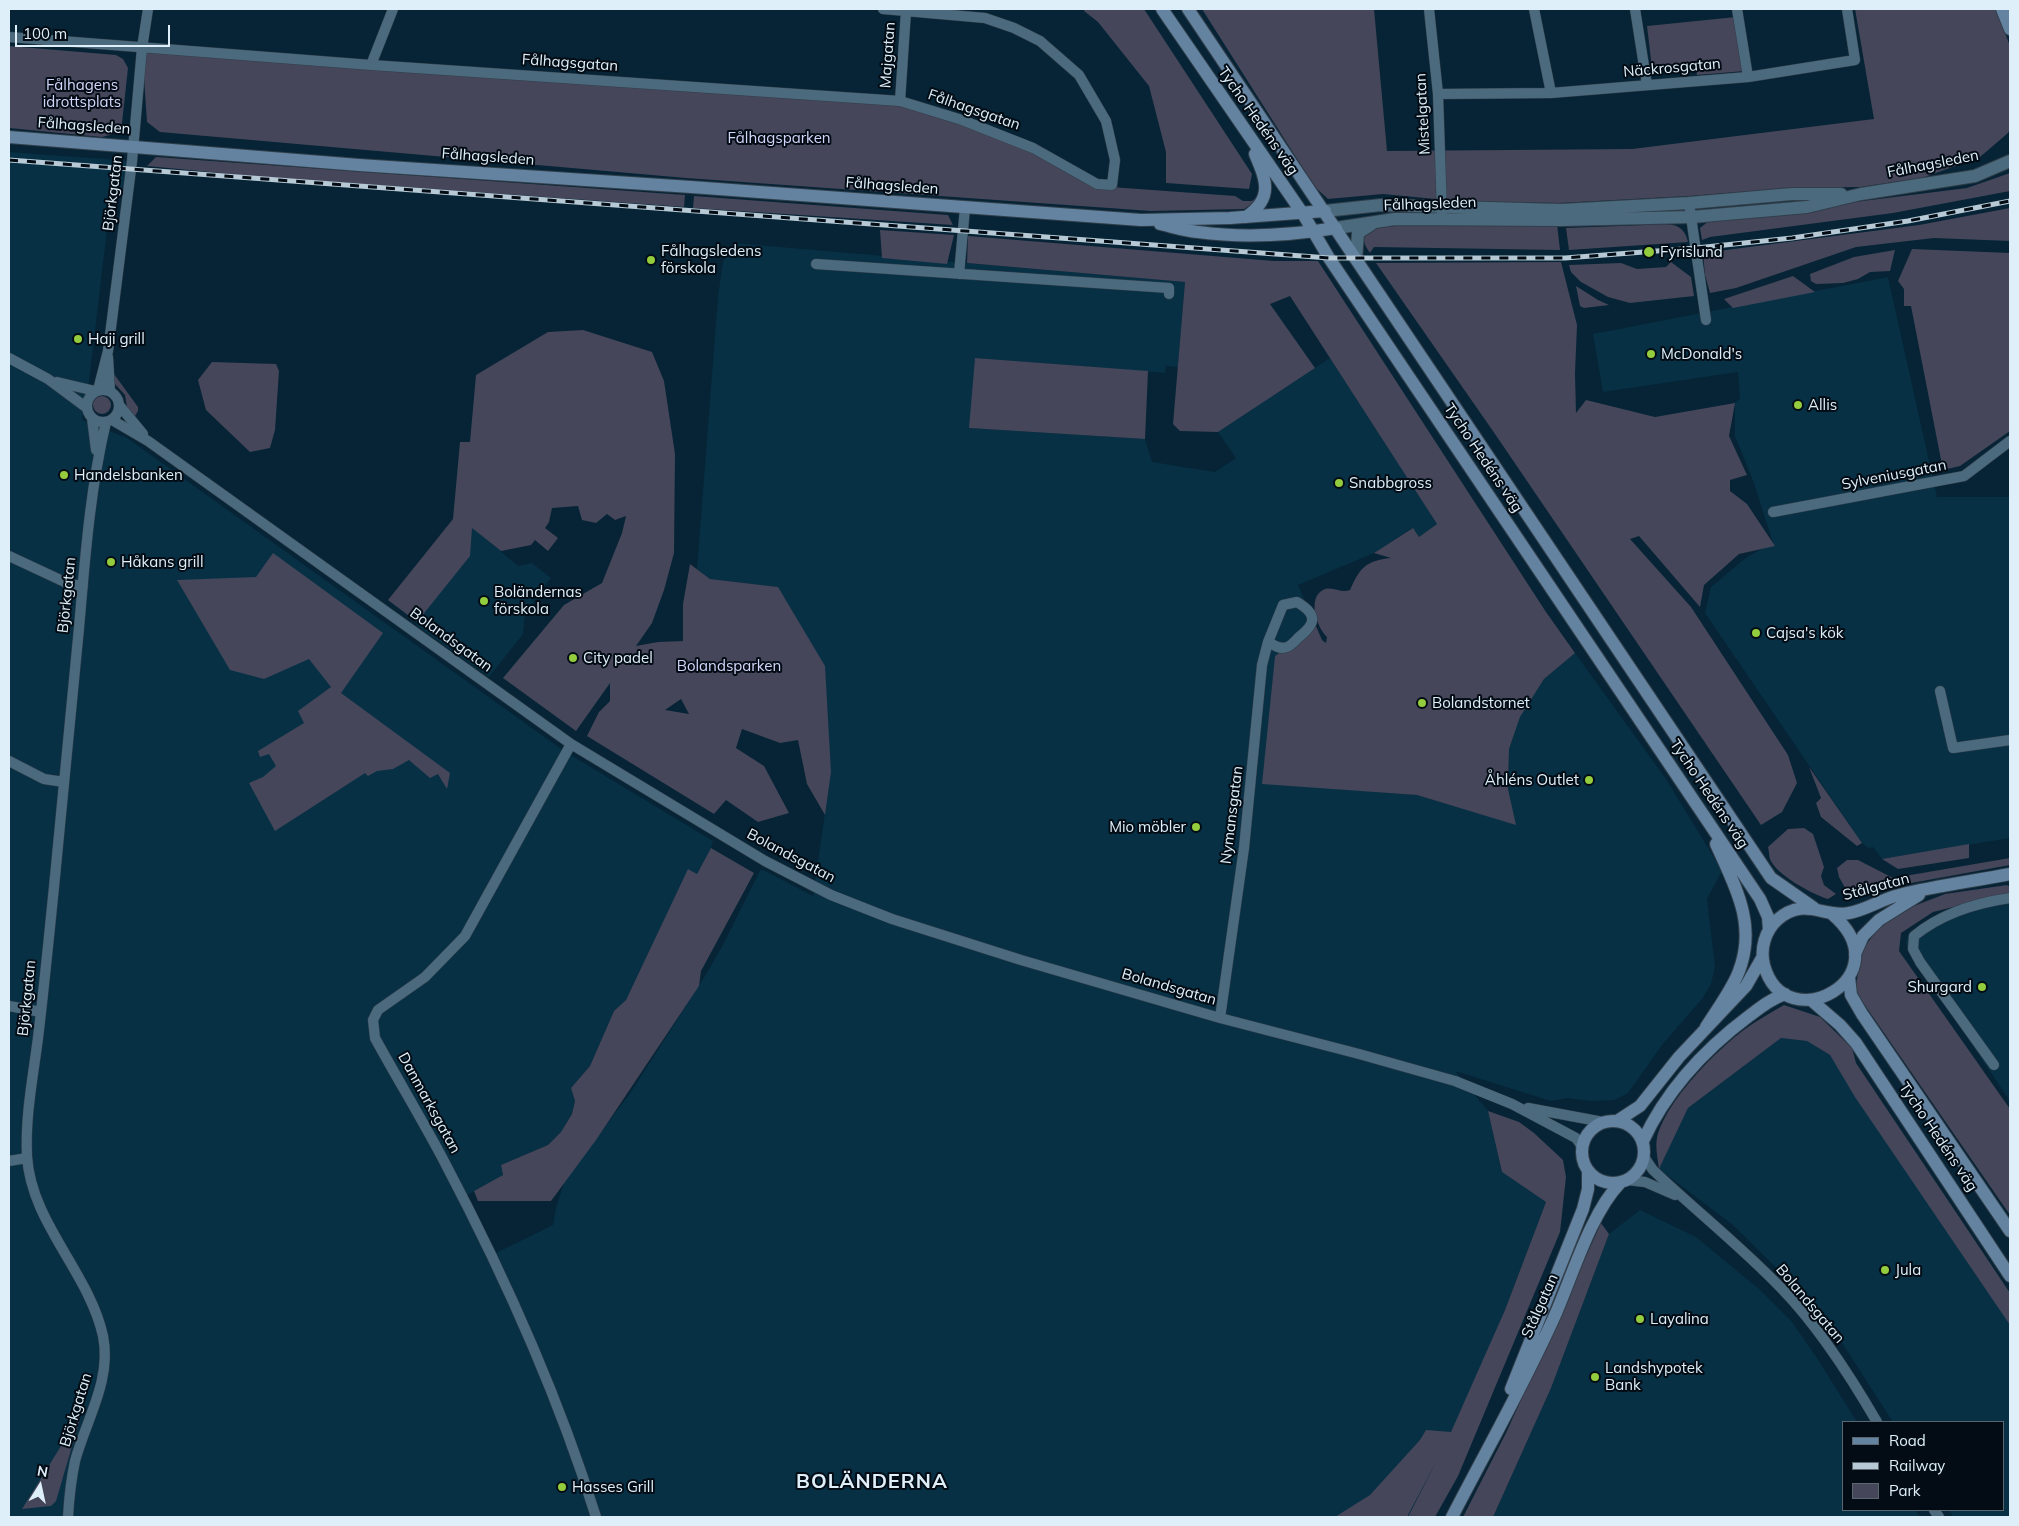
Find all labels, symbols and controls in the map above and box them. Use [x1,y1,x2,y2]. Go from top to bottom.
scale bar [18,15,172,47]
street label: Majgatan [877,21,899,89]
text: 100 m [23,24,67,43]
street label: Fålhagsgatan [521,51,619,75]
street label: Näckrosgatan [1623,55,1721,81]
street label: Tycho Hedéns väg [1214,64,1302,178]
street label: Mistelgatan [1412,73,1434,155]
park label: Fålhagens idrottsplats [43,76,121,111]
street label: Fålhagsgatan [926,86,1022,134]
street label: Fålhagsleden [37,114,131,138]
park label: Fålhagsparken [727,129,831,147]
street label: Fålhagsleden [441,145,535,169]
street label: Fålhagsleden [1886,146,1980,182]
street label: Björkgatan [99,154,127,232]
street label: Fålhagsleden [845,174,939,198]
street label: Fålhagsleden [1383,193,1477,215]
place label: Fålhagsledens förskola [661,242,761,277]
place label: Fyrislund [1660,243,1723,261]
marker: Fyrislund [1642,245,1656,259]
marker: Fålhagsledens förskola [645,254,657,266]
place label: Haji grill [88,330,145,348]
marker: Haji grill [72,333,84,345]
place label: McDonald's [1661,345,1742,363]
marker: McDonald's [1645,348,1657,360]
place label: Allis [1808,396,1837,414]
marker: Allis [1792,399,1804,411]
street label: Tycho Hedéns väg [1440,400,1526,516]
street label: Sylveniusgatan [1840,456,1948,494]
place label: Handelsbanken [74,466,183,484]
marker: Handelsbanken [58,469,70,481]
place label: Snabbgross [1349,474,1432,492]
marker: Snabbgross [1333,477,1345,489]
place label: Håkans grill [121,553,203,571]
street label: Björkgatan [54,556,80,634]
marker: Håkans grill [105,556,117,568]
place label: Boländernas förskola [494,583,582,618]
marker: Boländernas förskola [478,595,490,607]
street label: Bolandsgatan [406,604,496,676]
place label: Cajsa's kök [1766,624,1844,642]
marker: Cajsa's kök [1750,627,1762,639]
place label: City padel [583,649,653,667]
marker: City padel [567,652,579,664]
park label: Bolandsparken [677,657,781,675]
place label: Bolandstornet [1432,694,1530,712]
marker: Bolandstornet [1416,697,1428,709]
street label: Tycho Hedéns väg [1666,736,1752,852]
street label: Nymansgatan [1217,765,1247,865]
place label: Åhléns Outlet [1485,771,1579,789]
marker: Åhléns Outlet [1583,774,1595,786]
place label: Mio möbler [1109,818,1186,836]
marker: Mio möbler [1190,821,1202,833]
street label: Bolandsgatan [744,825,838,887]
street label: Stålgatan [1841,869,1911,905]
street label: Björkgatan [14,959,40,1037]
street label: Bolandsgatan [1120,965,1218,1009]
place label: Shurgard [1907,978,1972,996]
marker: Shurgard [1976,981,1988,993]
street label: Danmarksgatan [394,1049,464,1157]
street label: Tycho Hedéns väg [1895,1079,1981,1195]
street label: Bolandsgatan [1772,1261,1848,1347]
place label: Jula [1895,1261,1921,1279]
marker: Jula [1879,1264,1891,1276]
street label: Stålgatan [1518,1271,1562,1341]
place label: Layalina [1650,1310,1709,1328]
marker: Layalina [1634,1313,1646,1325]
place label: Landshypotek Bank [1605,1359,1703,1394]
street label: Björkgatan [56,1371,96,1449]
marker: Landshypotek Bank [1589,1371,1601,1383]
legend [1842,1421,2004,1511]
text: Road [1889,1431,1926,1450]
text: Railway [1889,1456,1945,1475]
north arrow [15,1461,65,1511]
text: N [36,1461,49,1481]
district label: BOLÄNDERNA [795,1470,949,1494]
place label: Hasses Grill [572,1478,654,1496]
marker: Hasses Grill [556,1481,568,1493]
text: Park [1889,1481,1921,1500]

